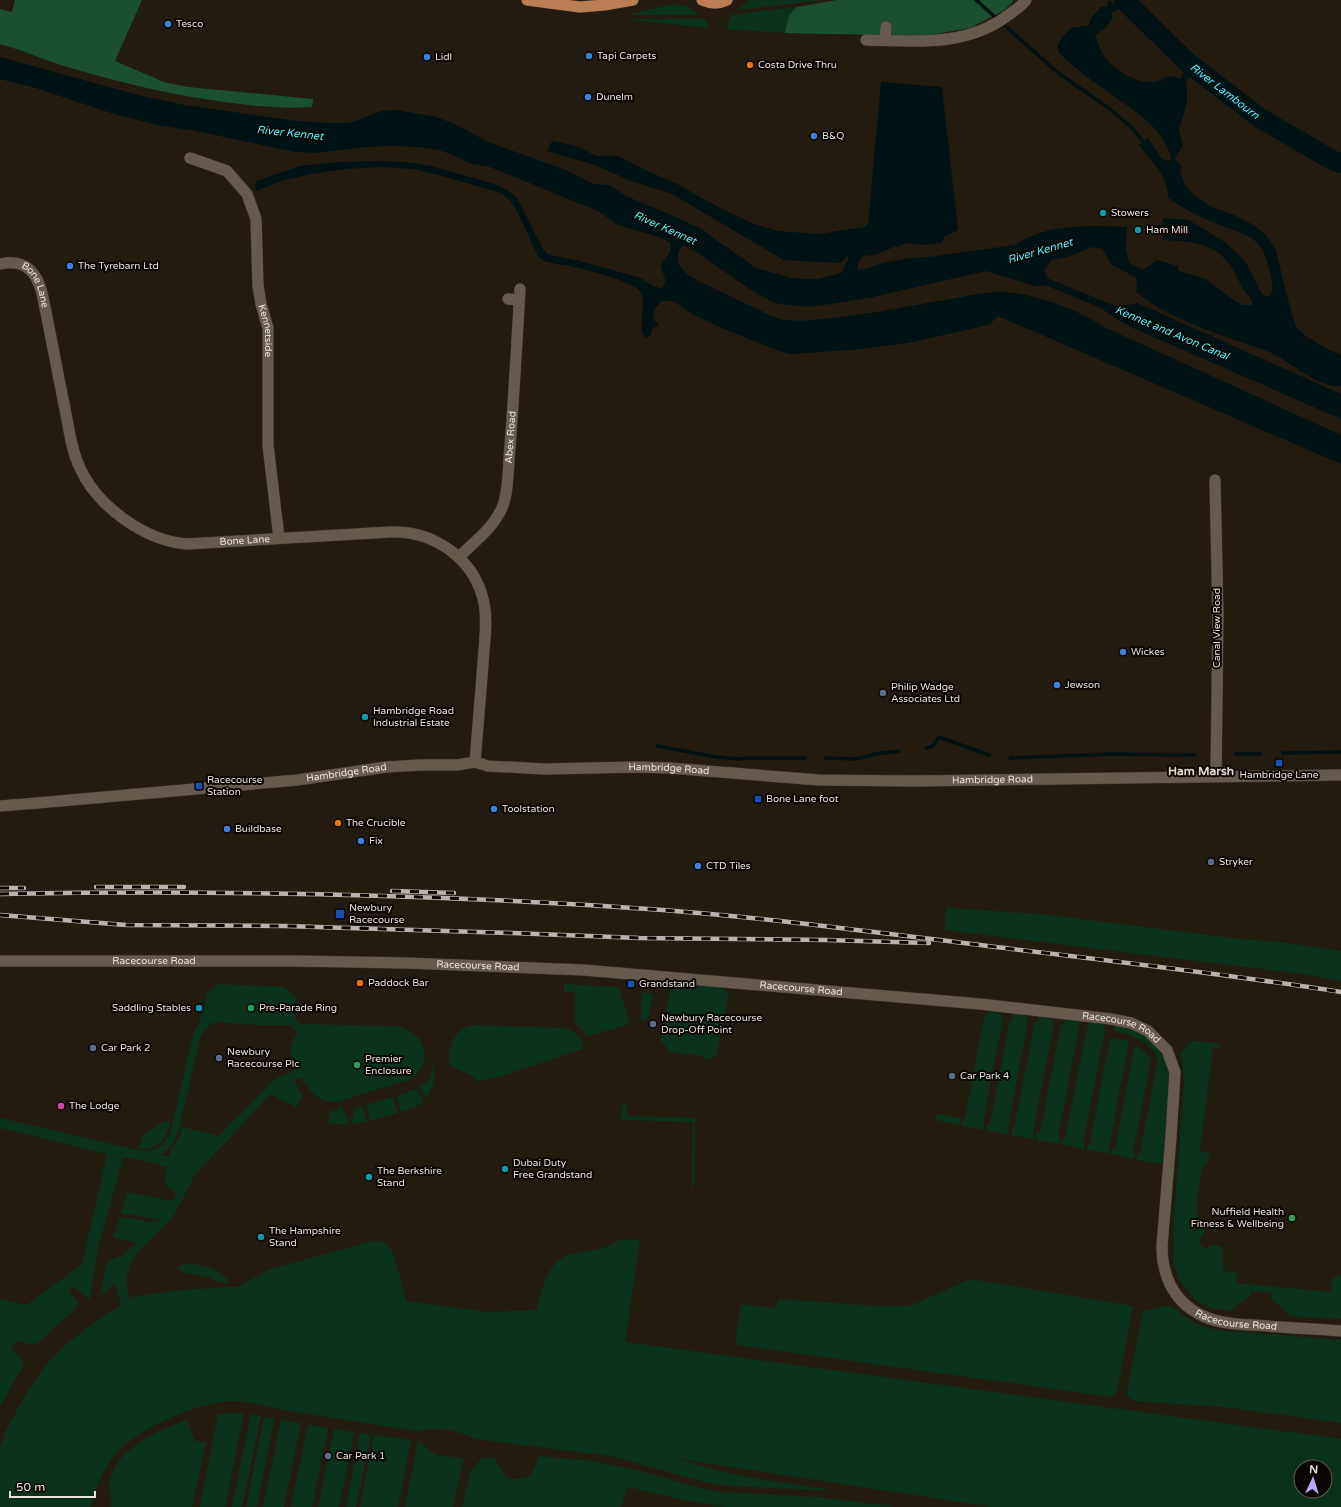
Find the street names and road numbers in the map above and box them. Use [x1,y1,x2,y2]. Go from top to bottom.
street label: Bone Lane [20,260,51,309]
street label: Kennetside [255,303,274,357]
street label: Abex Road [503,411,519,464]
street label: Bone Lane [219,533,271,548]
street label: Canal View Road [1211,588,1223,668]
street label: Hambridge Road [305,761,387,785]
street label: Hambridge Road [628,761,710,777]
street label: Hambridge Road [952,773,1033,786]
street label: Racecourse Road [112,955,196,967]
street label: Racecourse Road [436,958,520,973]
street label: Racecourse Road [759,979,843,998]
street label: Racecourse Road [1081,1010,1163,1046]
street label: Racecourse Road [1193,1307,1277,1333]

